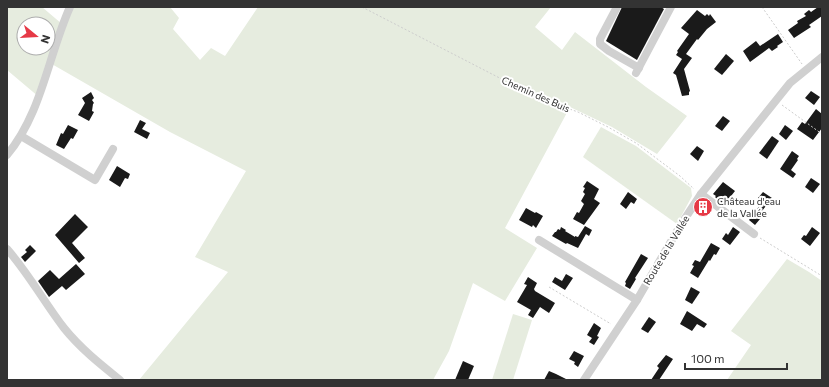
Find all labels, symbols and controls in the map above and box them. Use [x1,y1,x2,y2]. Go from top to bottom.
north arrow [16,16,56,56]
text: N [39,33,53,45]
street label: Chemin des Buis [500,74,572,115]
place label: Château d'eau de la Vallée [717,195,781,219]
building icon: Château d'eau de la Vallée [692,196,714,218]
street label: Route de la Vallée [641,213,691,287]
scale bar [685,345,787,371]
text: 100 m [691,351,725,365]

